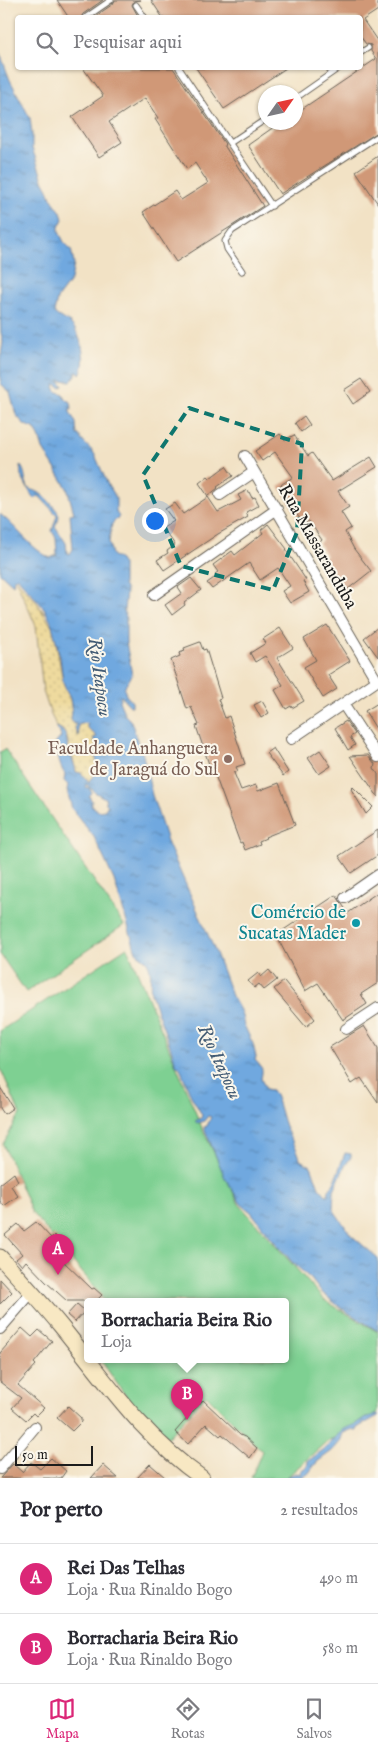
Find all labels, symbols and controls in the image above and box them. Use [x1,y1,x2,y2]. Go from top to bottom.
search box [15,15,363,70]
icon: search [33,29,61,57]
text: Pesquisar aqui [73,31,182,55]
north arrow [258,85,303,130]
street label: Rua Massaranduba [272,481,362,614]
your location [142,508,168,534]
water label: Rio Itapocu [82,636,116,718]
place label: Faculdade Anhanguera de Jaraguá do Sul [48,738,218,782]
marker: Faculdade Anhanguera de Jaraguá do Sul [222,753,234,765]
place label: Comércio de Sucatas Mader [239,902,346,946]
marker: Comércio de Sucatas Mader [350,917,362,929]
water label: Rio Itapocu [191,1021,247,1103]
pin: A [42,1234,74,1275]
popup [84,1298,289,1363]
text: Borracharia Beira Rio [101,1309,272,1333]
text: Loja [101,1333,132,1353]
pin: B [171,1379,203,1420]
scale bar [15,1443,92,1466]
text: 50 m [22,1446,48,1464]
text: Por perto [20,1497,102,1524]
text: 2 resultados [280,1501,358,1521]
text: Rei Das Telhas [67,1557,185,1581]
text: A [31,1569,41,1589]
text: 490 m [319,1569,358,1589]
text: Loja · Rua Rinaldo Bogo [67,1581,232,1601]
text: Borracharia Beira Rio [67,1627,238,1651]
text: B [31,1639,41,1659]
text: 580 m [322,1639,358,1659]
text: Loja · Rua Rinaldo Bogo [67,1651,232,1671]
tab: Mapa [46,1695,79,1743]
tab: Rotas [171,1695,205,1743]
tab: Salvos [297,1695,332,1743]

